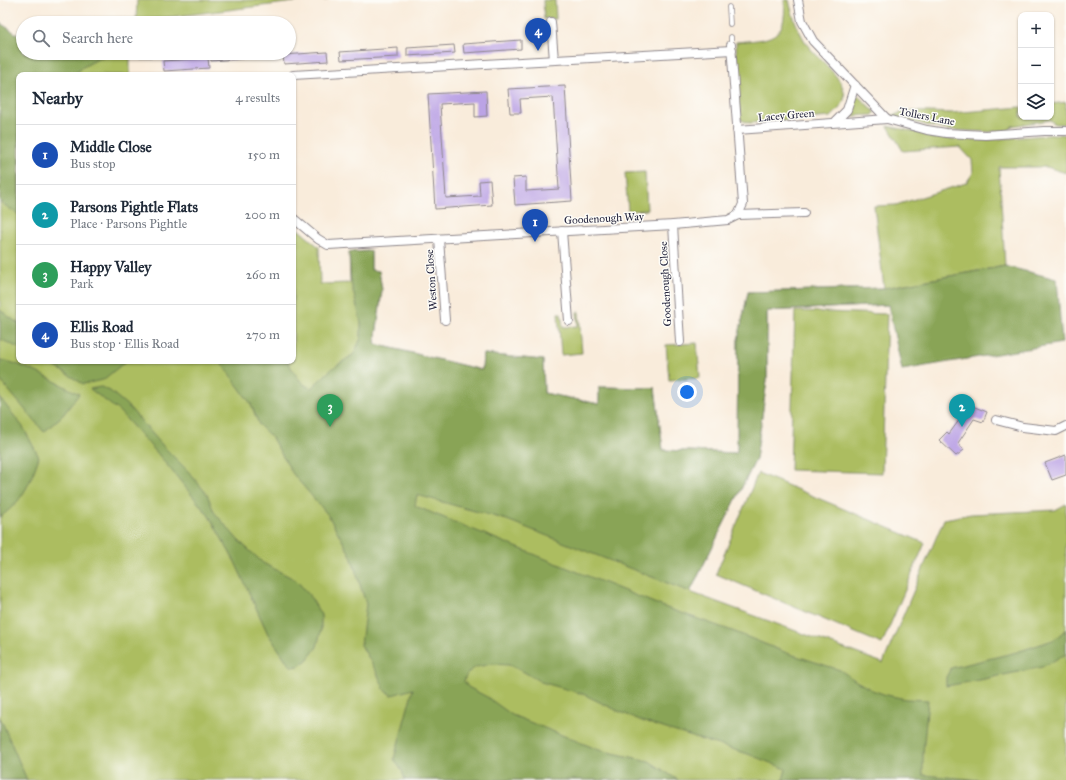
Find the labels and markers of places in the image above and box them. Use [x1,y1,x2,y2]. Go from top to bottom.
pin: 4 [525,18,551,51]
pin: 1 [522,209,548,242]
pin: 3 [317,394,343,427]
pin: 2 [949,394,975,427]

